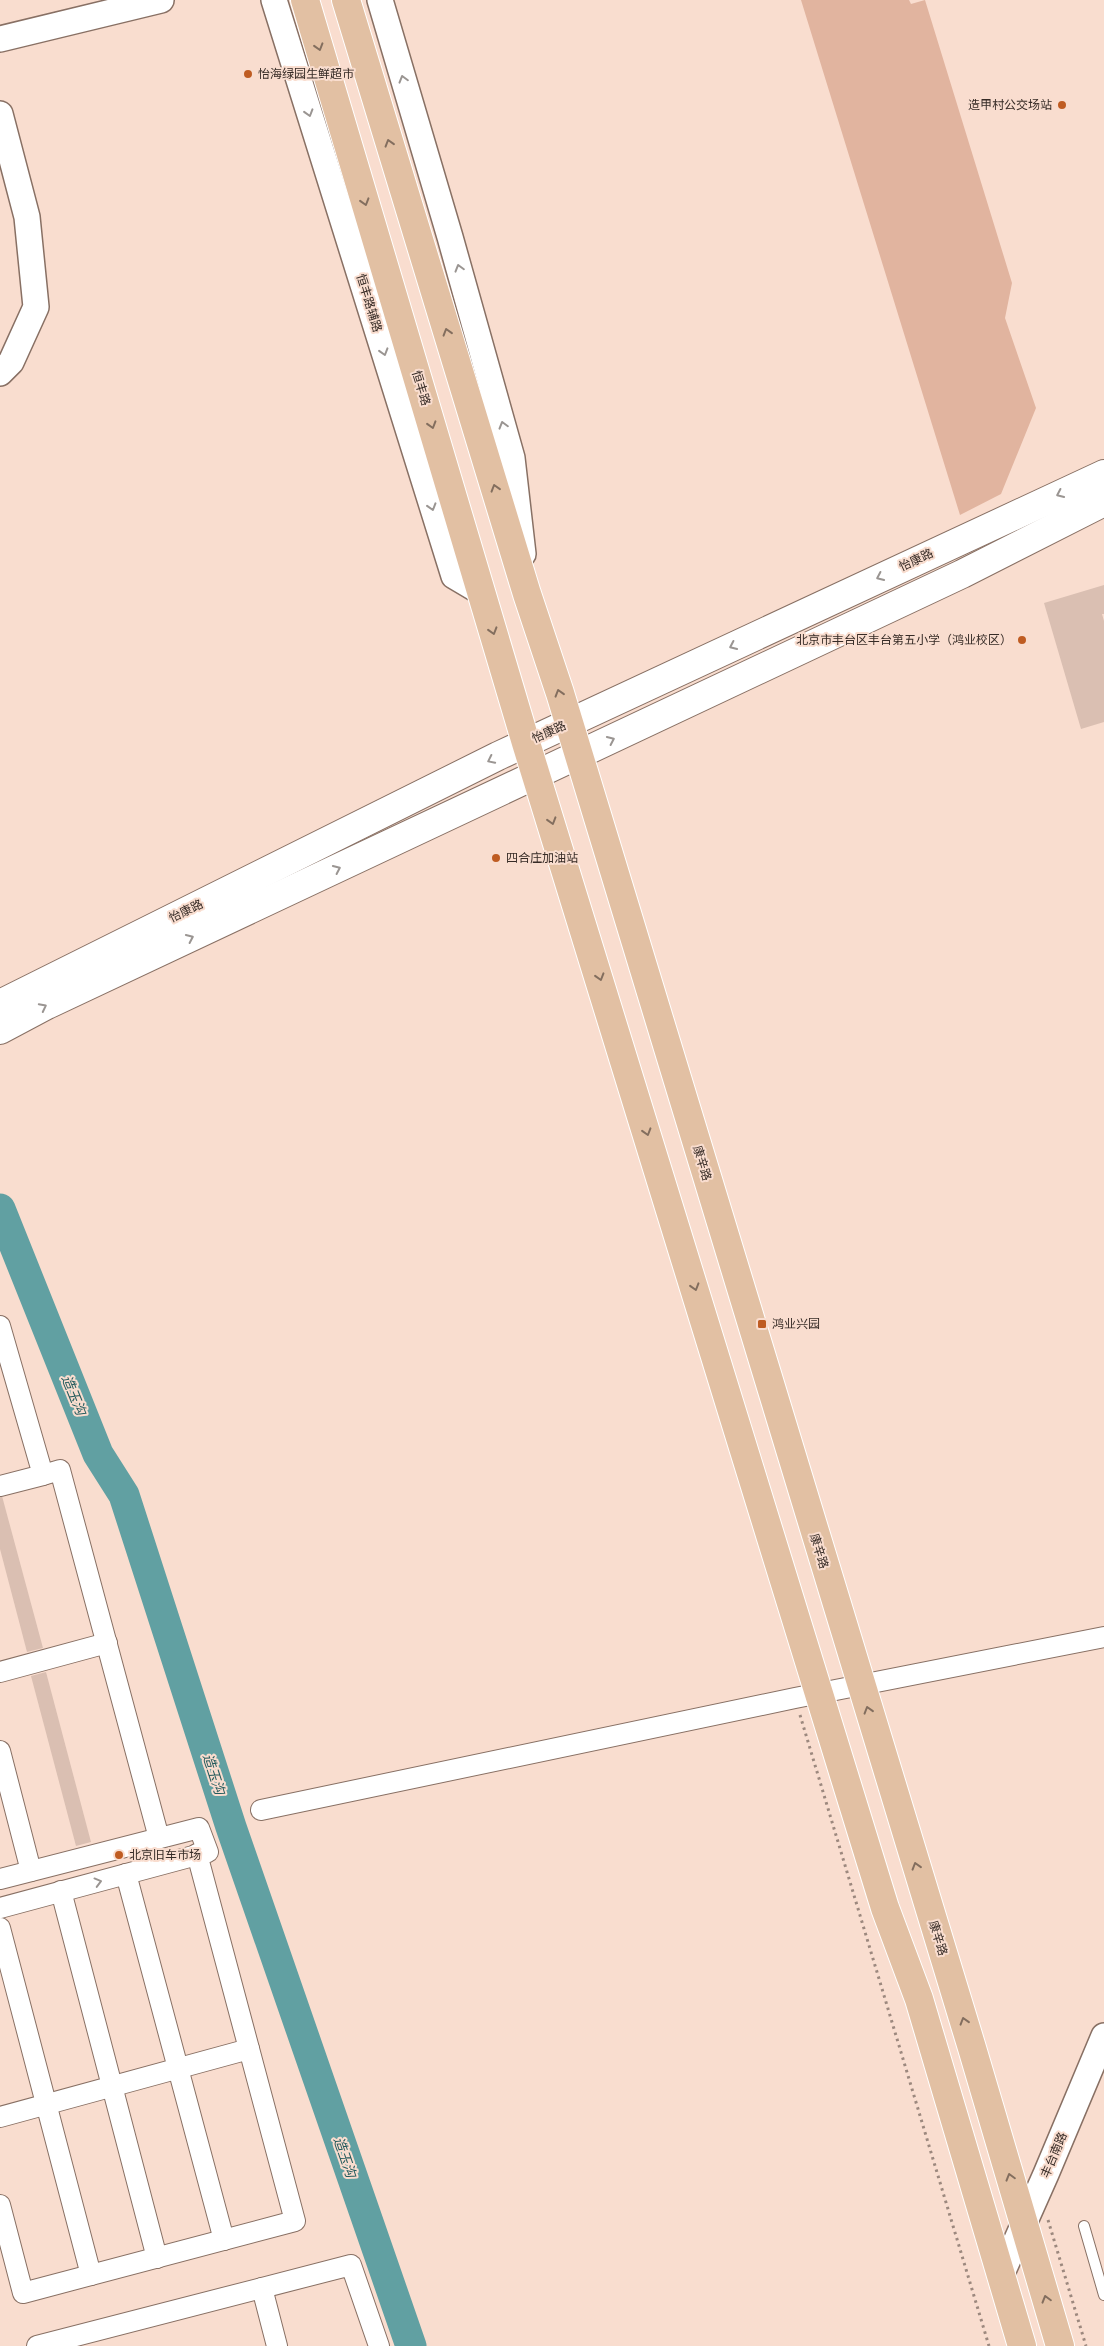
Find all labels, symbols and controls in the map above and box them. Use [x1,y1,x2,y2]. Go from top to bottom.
one-way arrow [313,42,323,50]
place label: 怡海绿园生鲜超市 [258,67,354,81]
marker: 怡海绿园生鲜超市 [242,68,254,80]
one-way arrow [399,75,409,83]
place label: 造甲村公交场站 [968,98,1052,112]
marker: 造甲村公交场站 [1056,99,1068,111]
one-way arrow [304,109,314,117]
one-way arrow [385,140,395,148]
one-way arrow [360,198,370,206]
one-way arrow [454,264,465,273]
street label: 恒丰路辅路 [354,272,384,334]
one-way arrow [443,329,453,337]
one-way arrow [378,347,388,356]
street label: 恒丰路 [409,369,433,407]
one-way arrow [426,421,436,429]
one-way arrow [498,421,508,429]
one-way arrow [490,484,500,492]
one-way arrow [1056,487,1065,498]
one-way arrow [427,502,437,511]
street label: 怡康路 [897,546,935,574]
one-way arrow [876,571,885,581]
one-way arrow [488,627,498,635]
place label: 北京市丰台区丰台第五小学（鸿业校区） [796,633,1012,647]
marker: 北京市丰台区丰台第五小学（鸿业校区） [1016,634,1028,646]
one-way arrow [729,640,738,650]
one-way arrow [555,689,565,697]
street label: 怡康路 [530,718,568,746]
one-way arrow [606,736,615,747]
one-way arrow [487,753,496,764]
one-way arrow [546,817,556,825]
place label: 四合庄加油站 [506,851,578,865]
marker: 四合庄加油站 [490,852,502,864]
one-way arrow [332,864,341,875]
street label: 怡康路 [167,897,205,925]
one-way arrow [185,933,194,944]
one-way arrow [594,972,604,980]
one-way arrow [38,1003,47,1013]
one-way arrow [642,1127,652,1136]
street label: 康辛路 [690,1144,714,1182]
one-way arrow [690,1283,700,1291]
place label: 鸿业兴园 [772,1317,820,1331]
marker: 鸿业兴园 [756,1318,768,1330]
water label: 造玉沟 [59,1373,90,1419]
street label: 康辛路 [807,1532,831,1570]
one-way arrow [864,1707,874,1715]
water label: 造玉沟 [200,1752,229,1798]
place label: 北京旧车市场 [129,1848,201,1862]
marker: 北京旧车市场 [113,1849,125,1861]
one-way arrow [912,1862,922,1870]
one-way arrow [93,1877,101,1887]
street label: 康辛路 [926,1919,950,1957]
one-way arrow [959,2017,969,2026]
street label: 丰台南路 [1038,2130,1070,2180]
water label: 造玉沟 [331,2135,360,2181]
one-way arrow [1005,2173,1015,2181]
one-way arrow [1041,2295,1052,2304]

